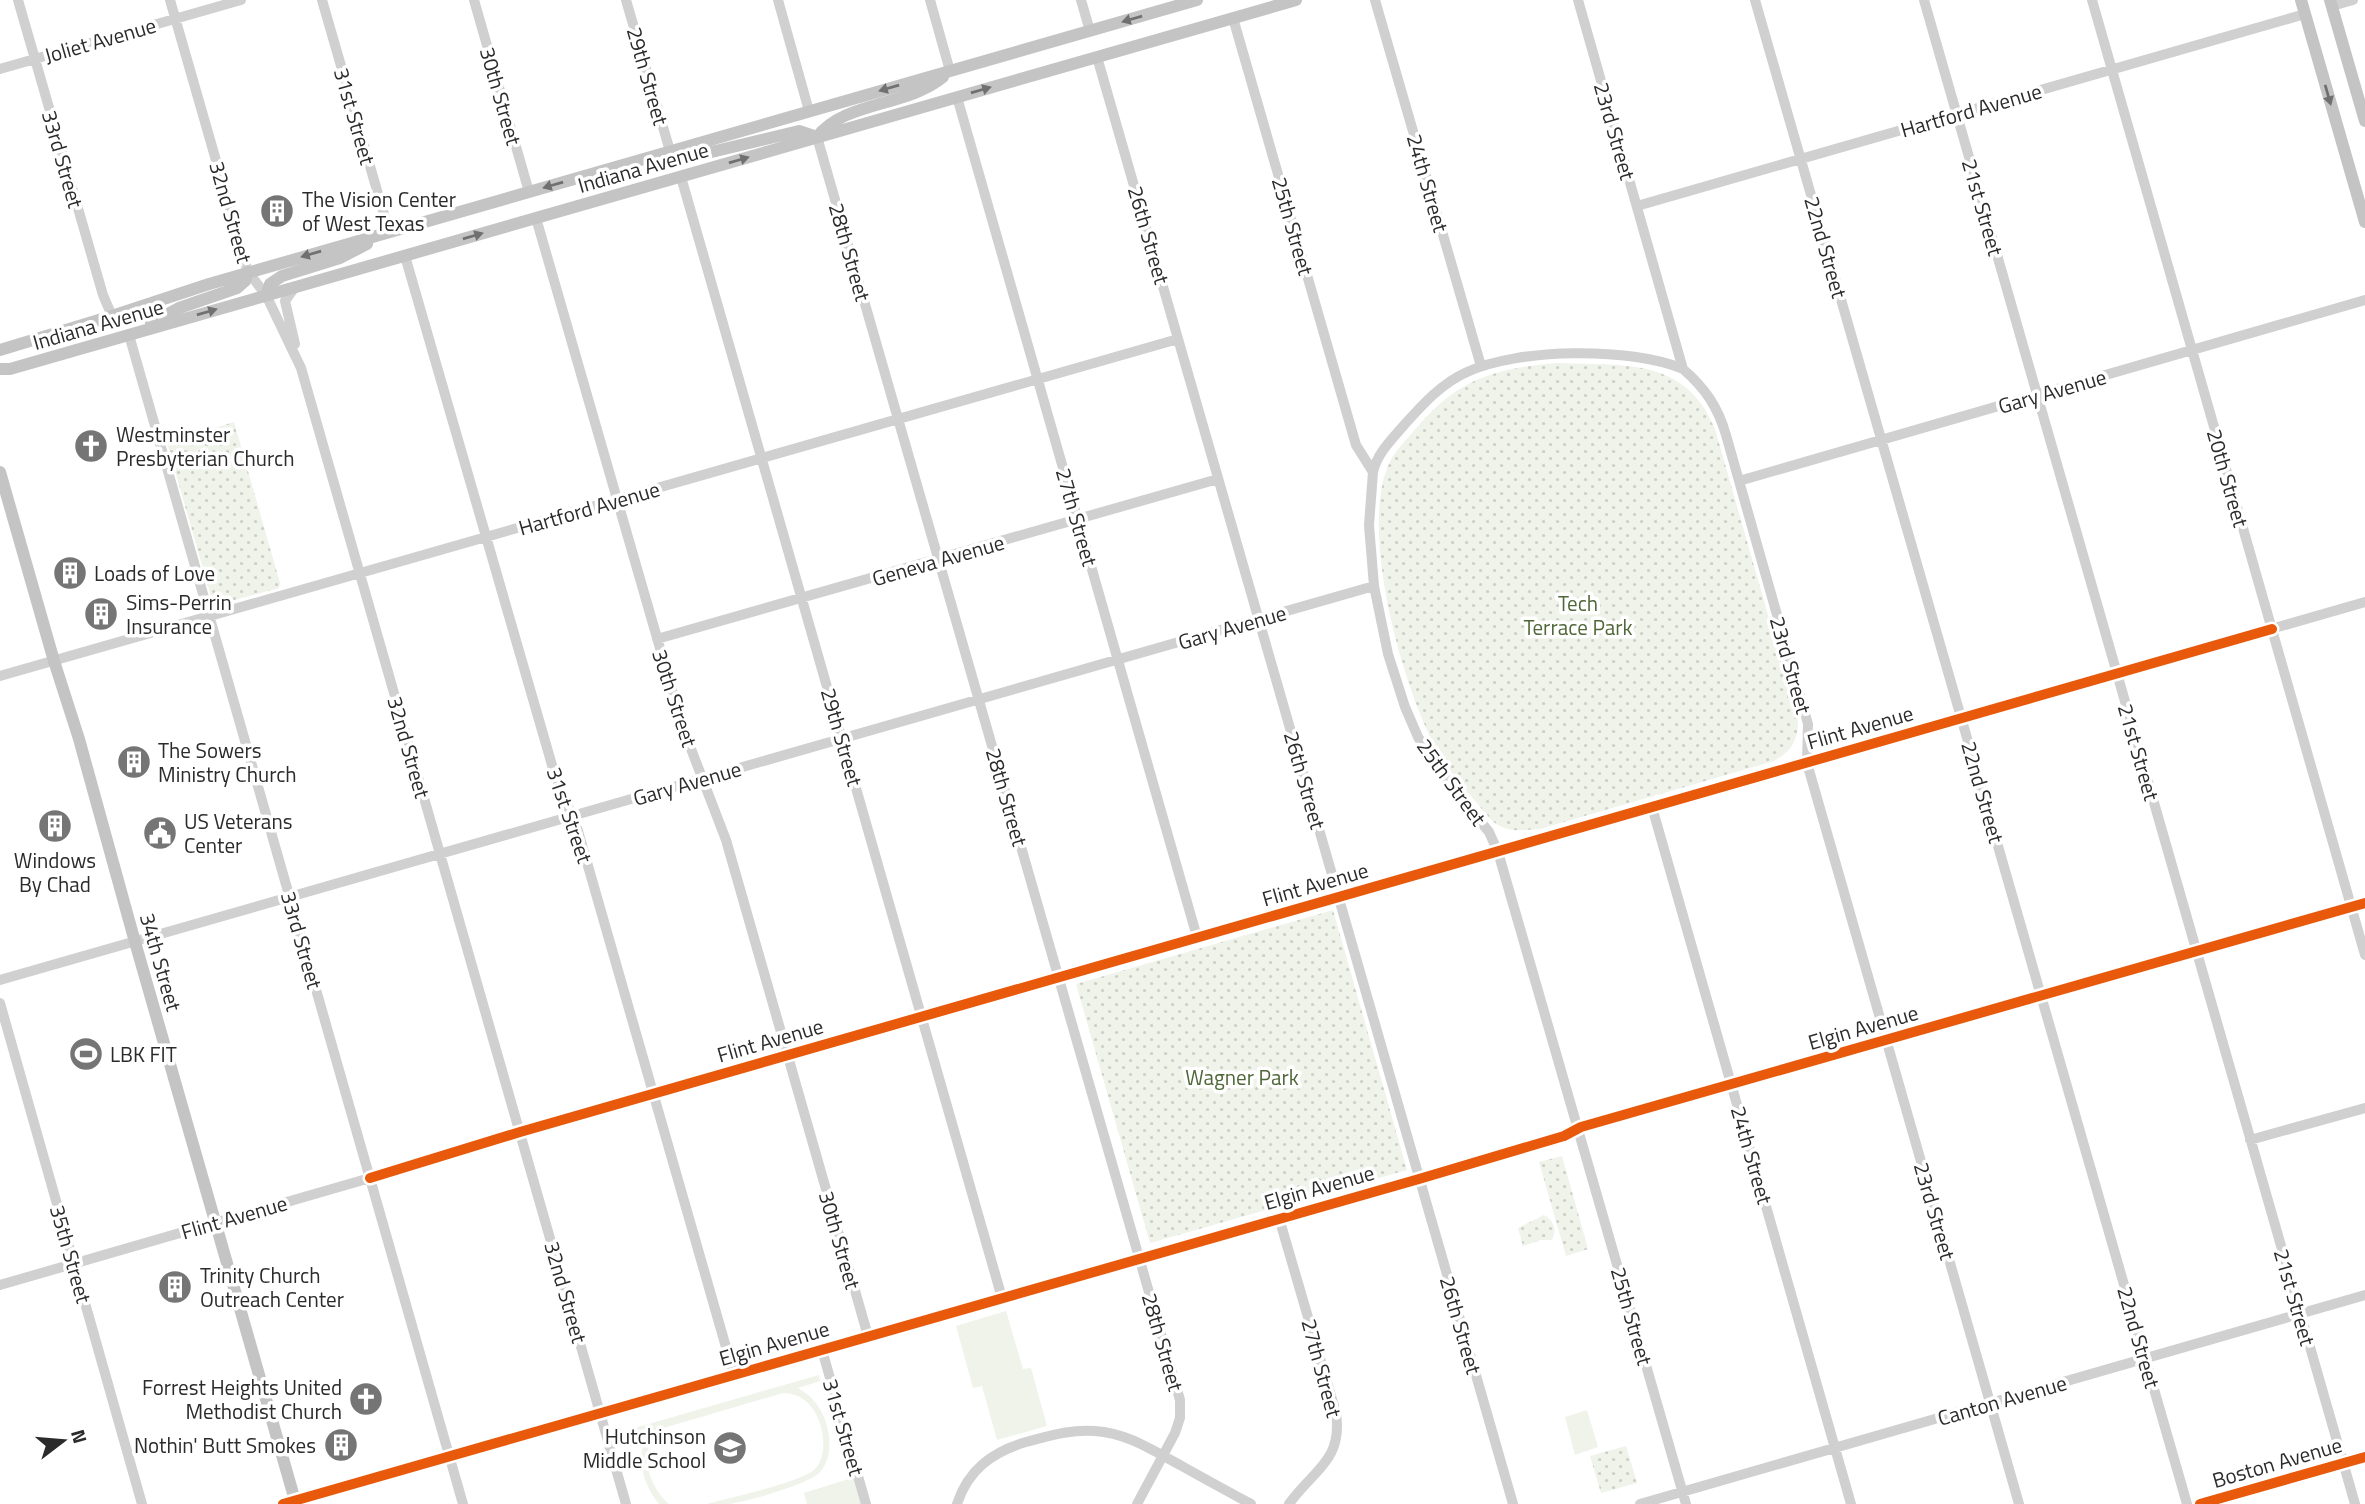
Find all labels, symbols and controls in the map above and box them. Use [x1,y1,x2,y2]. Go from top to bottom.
street label: Joliet Avenue [40,9,160,71]
one-way arrow [1121,14,1142,24]
street label: 29th Street [619,23,677,130]
street label: 30th Street [472,43,530,150]
street label: 31st Street [326,64,384,169]
street label: Hartford Avenue [1897,75,2045,145]
street label: 23rd Street [1586,78,1644,184]
one-way arrow [879,84,900,94]
one-way arrow [971,85,992,95]
one-way arrow [2324,85,2334,106]
street label: 33rd Street [34,106,92,212]
street label: 24th Street [1399,130,1457,237]
street label: Indiana Avenue [574,133,712,201]
one-way arrow [729,154,750,164]
street label: 21st Street [1954,155,2012,260]
street label: 32nd Street [201,157,261,267]
street label: 25th Street [1264,173,1322,280]
one-way arrow [542,180,563,190]
street label: 26th Street [1120,182,1178,289]
place label: The Vision Center of West Texas [302,183,456,239]
building icon: The Vision Center of West Texas [258,192,296,230]
street label: 22nd Street [1796,192,1856,302]
street label: 28th Street [821,199,879,306]
one-way arrow [463,231,484,241]
one-way arrow [300,250,321,260]
street label: Indiana Avenue [29,290,167,358]
one-way arrow [197,307,218,317]
street label: Gary Avenue [1994,360,2110,422]
place label: Westminster Presbyterian Church [116,418,294,474]
street label: 20th Street [2199,425,2257,532]
church icon: Westminster Presbyterian Church [72,427,110,465]
street label: 27th Street [1048,464,1106,571]
street label: Hartford Avenue [515,473,663,543]
street label: Geneva Avenue [868,526,1008,594]
building icon: Loads of Love [51,554,89,592]
place label: Loads of Love [94,557,215,589]
place label: Sims-Perrin Insurance [126,586,232,642]
park label: Tech Terrace Park [1523,587,1633,643]
building icon: Sims-Perrin Insurance [82,595,120,633]
street label: Gary Avenue [1174,596,1290,658]
street label: 23rd Street [1762,612,1820,718]
street label: 30th Street [644,645,706,752]
street label: 29th Street [813,684,871,791]
street label: 32nd Street [379,692,439,802]
street label: Flint Avenue [1803,697,1917,757]
street label: 21st Street [2110,700,2168,805]
street label: 26th Street [1276,727,1334,834]
street label: 25th Street [1409,732,1495,833]
place label: The Sowers Ministry Church [158,734,297,790]
street label: 22nd Street [1953,737,2013,847]
building icon: The Sowers Ministry Church [115,743,153,781]
street label: 28th Street [978,744,1036,851]
street label: Gary Avenue [629,752,745,814]
street label: 31st Street [539,763,602,868]
place label: US Veterans Center [184,805,292,861]
building icon: Windows By Chad [36,807,74,845]
public building icon: US Veterans Center [141,814,179,852]
place label: Windows By Chad [14,844,96,900]
street label: Flint Avenue [1258,854,1372,914]
street label: 33rd Street [273,887,331,993]
street label: 34th Street [132,909,190,1016]
street label: Elgin Avenue [1804,996,1922,1058]
street label: Flint Avenue [713,1010,827,1070]
sports icon: LBK FIT [67,1035,105,1073]
place label: LBK FIT [110,1038,177,1070]
park label: Wagner Park [1185,1061,1299,1093]
street label: 24th Street [1723,1102,1781,1209]
street label: Elgin Avenue [1260,1156,1378,1218]
street label: 23rd Street [1906,1158,1964,1264]
street label: Flint Avenue [177,1187,291,1247]
street label: 30th Street [811,1187,869,1294]
street label: 35th Street [42,1201,100,1308]
street label: 32nd Street [536,1237,596,1347]
street label: 21st Street [2266,1245,2324,1350]
place label: Trinity Church Outreach Center [200,1259,344,1315]
street label: 25th Street [1603,1263,1661,1370]
building icon: Trinity Church Outreach Center [156,1268,194,1306]
street label: 26th Street [1432,1272,1490,1379]
street label: 22nd Street [2109,1282,2169,1392]
street label: 28th Street [1134,1289,1192,1396]
street label: Elgin Avenue [715,1312,833,1374]
street label: 27th Street [1293,1315,1351,1421]
street label: Canton Avenue [1934,1366,2070,1434]
place label: Forrest Heights United Methodist Church [142,1371,342,1427]
street label: 31st Street [815,1375,873,1480]
church icon: Forrest Heights United Methodist Church [347,1380,385,1418]
north arrow [28,1406,98,1476]
place label: Hutchinson Middle School [583,1420,706,1476]
text: N [64,1426,96,1447]
building icon: Nothin' Butt Smokes [322,1426,360,1464]
street label: Boston Avenue [2208,1428,2346,1496]
place label: Nothin' Butt Smokes [134,1429,316,1461]
school or university icon: Hutchinson Middle School [711,1429,749,1467]

